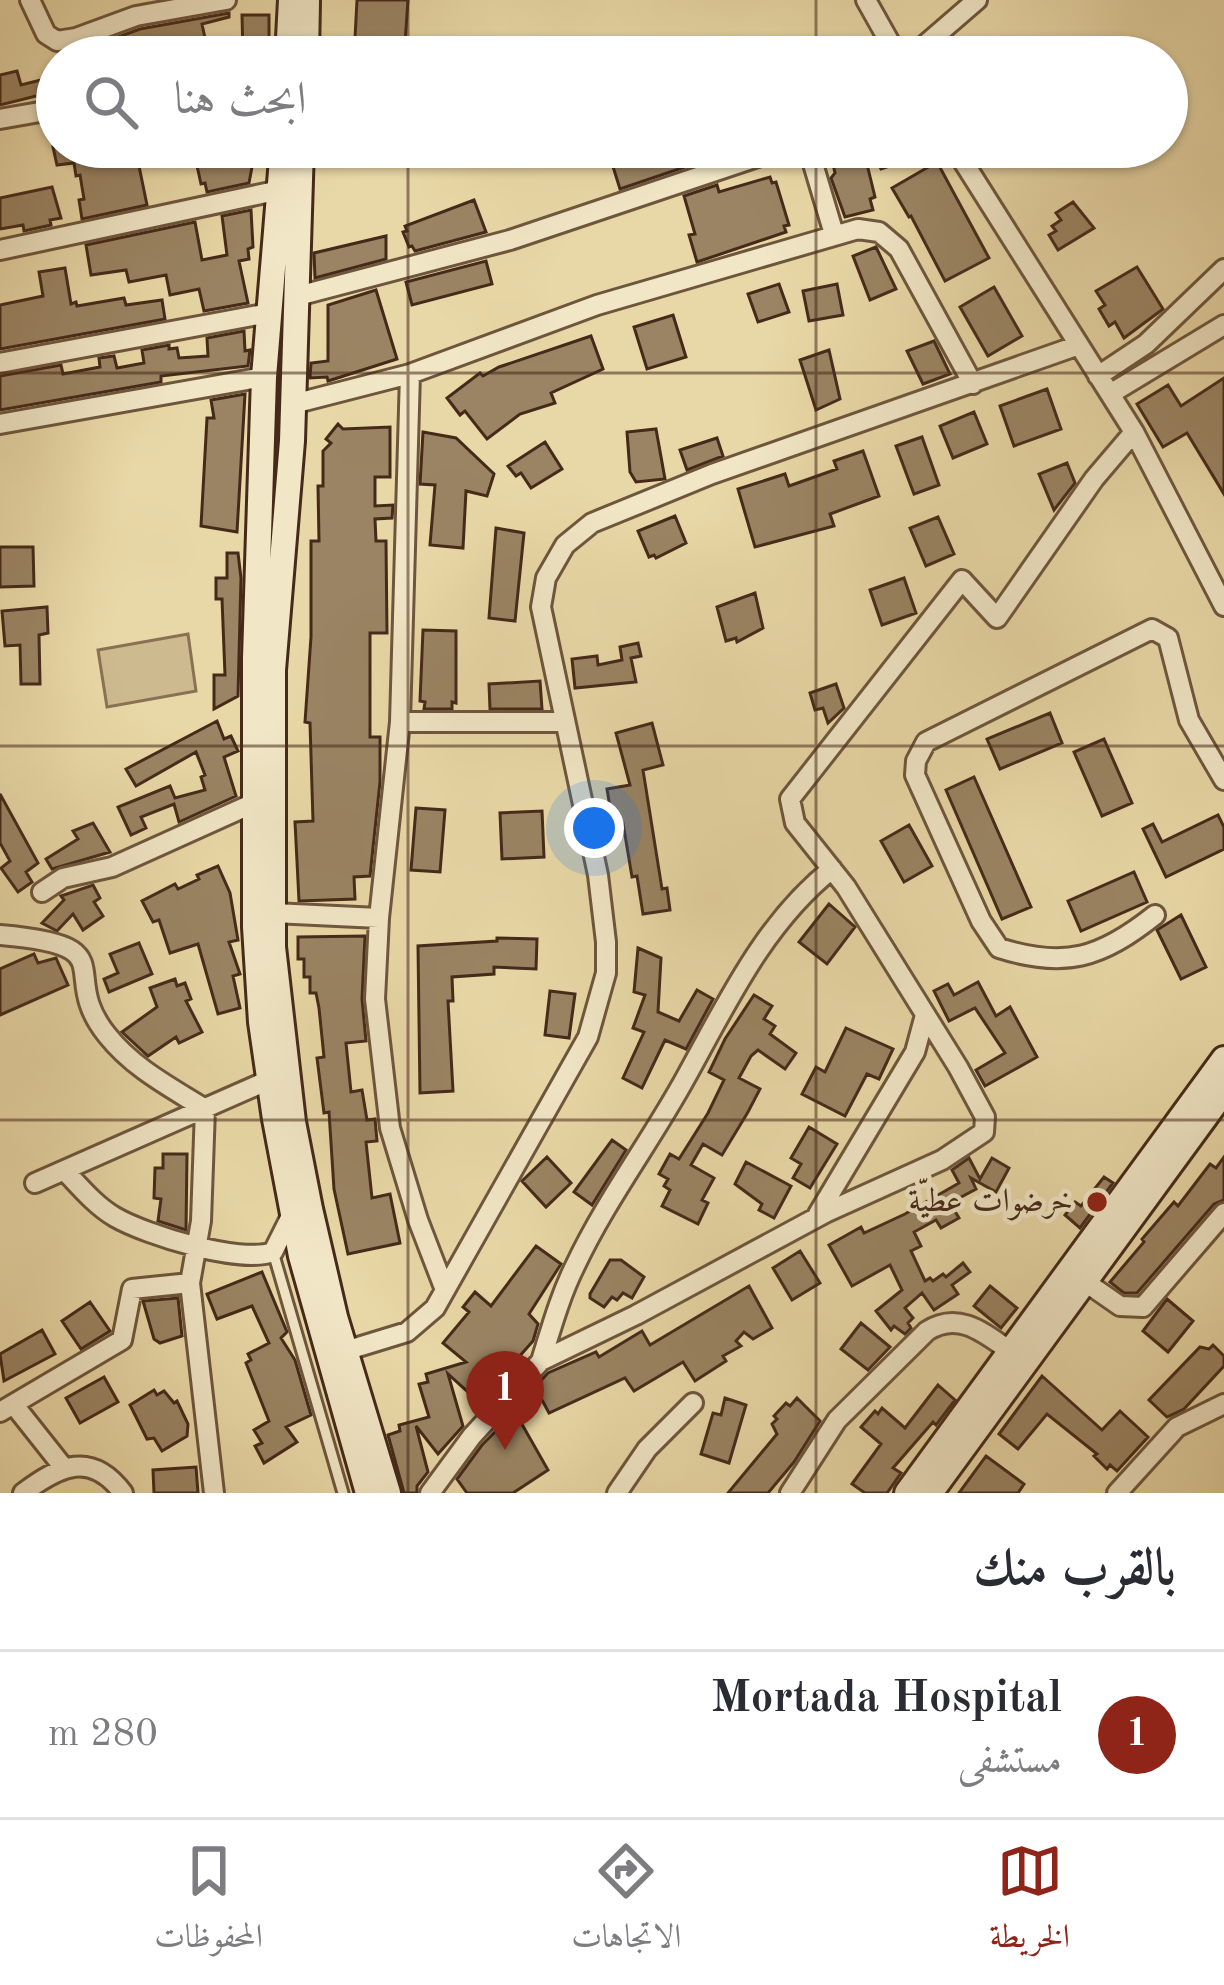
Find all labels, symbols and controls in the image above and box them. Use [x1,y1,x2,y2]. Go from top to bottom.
search box [36,36,1188,168]
icon: search [78,69,144,135]
text: ابحث هنا [174,79,307,124]
your location [564,798,624,858]
place label: خرضوات عطيّة [908,1177,1073,1221]
marker: خرضوات عطيّة [1084,1189,1110,1215]
pin: 1 [466,1351,544,1450]
text: بالقرب منك [973,1545,1176,1596]
text: Mortada Hospital [711,1677,1062,1722]
text: 280 m [48,1715,158,1754]
text: 1 [1126,1715,1148,1754]
text: مستشفى [958,1742,1062,1781]
tab: المحفوظات [154,1838,263,1968]
tab: الاتجاهات [571,1838,681,1968]
tab: الخريطة [990,1838,1070,1968]

